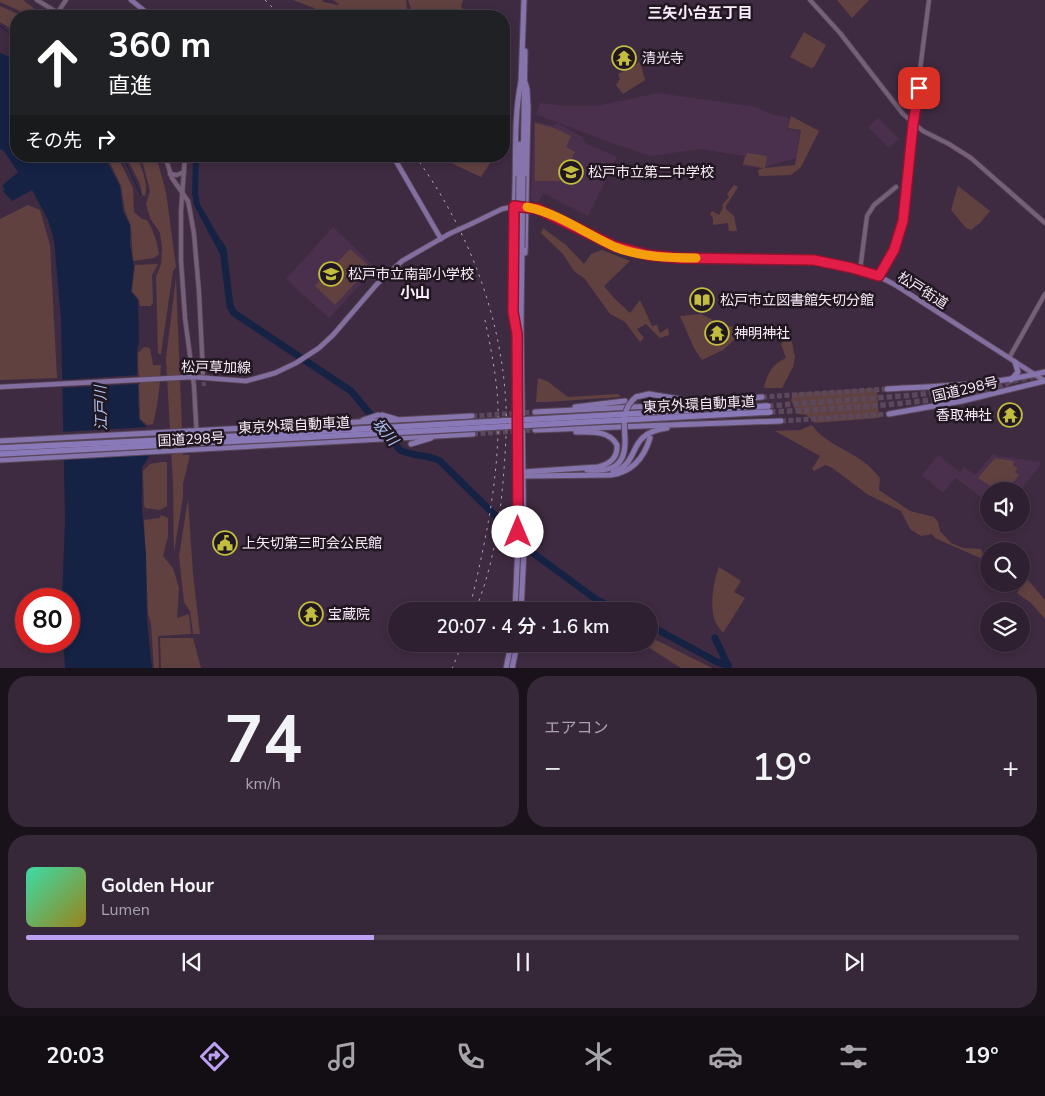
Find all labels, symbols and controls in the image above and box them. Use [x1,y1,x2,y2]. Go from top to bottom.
district label: 三矢小台五丁目 [647,3,753,23]
text: 360 m [108,22,211,69]
icon: ahead [25,30,90,95]
temple icon: 清光寺 [611,45,637,71]
place label: 清光寺 [642,49,684,68]
pin [898,67,940,109]
text: 直進 [108,71,152,101]
icon: arrive [905,74,933,102]
icon: right [92,125,120,153]
text: その先 [25,128,82,154]
school or university icon: 松戸市立第二中学校 [558,159,584,185]
place label: 松戸市立第二中学校 [588,163,714,182]
school or university icon: 松戸市立南部小学校 [318,261,344,287]
place label: 松戸市立南部小学校 [348,265,474,284]
street label: 松戸街道 [894,268,952,313]
district label: 小山 [400,283,430,303]
library icon: 松戸市立図書館矢切分館 [689,287,715,313]
place label: 松戸市立図書館矢切分館 [720,291,874,310]
temple icon: 神明神社 [704,320,730,346]
place label: 神明神社 [734,324,790,343]
street label: 松戸草加線 [181,357,251,378]
street label: 国道298号 [930,373,1000,406]
water label: 江戸川 [91,383,111,431]
street label: 東京外環自動車道 [643,392,755,417]
temple icon: 香取神社 [997,402,1023,428]
place label: 香取神社 [936,406,992,425]
street label: 東京外環自動車道 [238,413,350,438]
water label: 坂川 [368,414,404,451]
street label: 国道298号 [157,428,225,451]
map controls [980,482,1030,652]
button: sound [980,482,1030,532]
position arrow [491,505,543,557]
public building icon: 上矢切第三町会公民館 [212,530,238,556]
place label: 上矢切第三町会公民館 [242,534,382,553]
button: search [980,542,1030,592]
speed limit sign: 80 [15,588,80,653]
temple icon: 宝蔵院 [298,601,324,627]
button: layers [980,602,1030,652]
place label: 宝蔵院 [328,605,370,624]
text: 20:07 · 4 分 · 1.6 km [436,614,610,640]
text: 74 [224,696,302,785]
text: エアコン [545,717,609,739]
text: 19° [752,742,812,793]
text: − [545,749,561,787]
text: + [1002,749,1019,787]
text: km/h [246,773,281,795]
text: Golden Hour [101,873,214,899]
text: Lumen [101,899,150,921]
icon: previous [178,948,206,976]
icon: pause [509,948,537,976]
icon: next [840,948,868,976]
icon: directions [197,1039,232,1074]
icon: music [325,1039,360,1074]
icon: phone [453,1039,488,1074]
icon: climate [581,1039,616,1074]
icon: car [708,1039,743,1074]
icon: filters [836,1039,871,1074]
text: 20:03 [46,1041,105,1071]
text: 19° [964,1041,999,1071]

